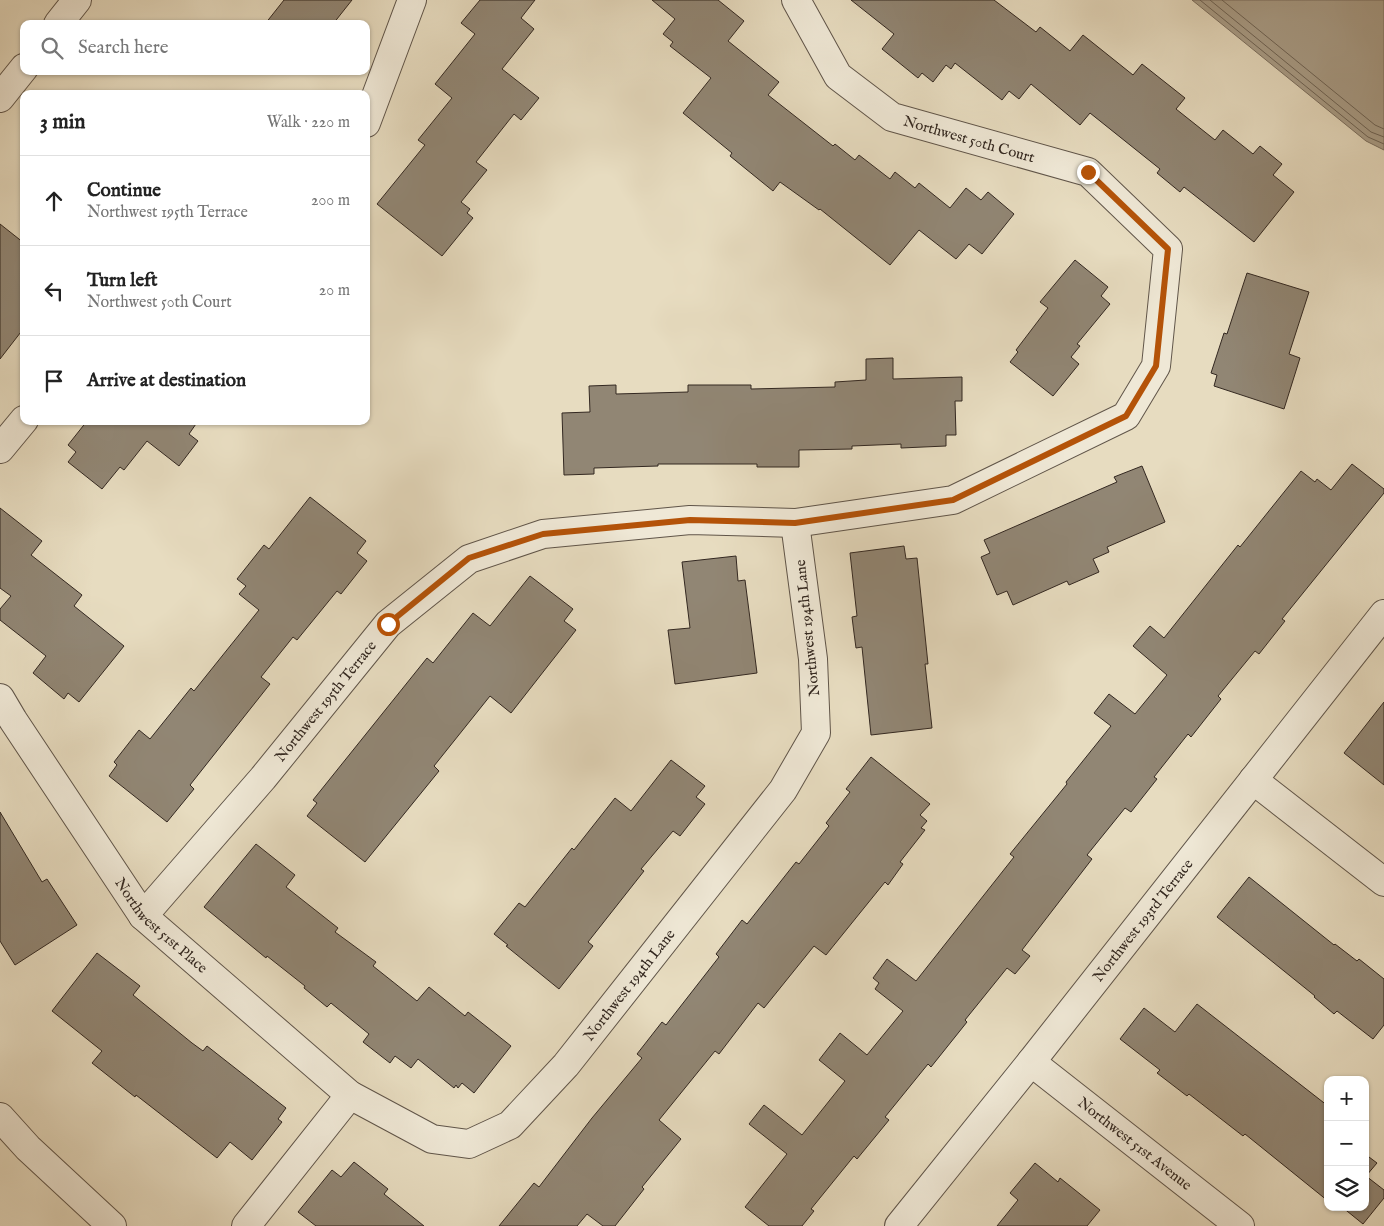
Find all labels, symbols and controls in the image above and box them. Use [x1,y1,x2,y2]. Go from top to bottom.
search box [20,20,370,75]
icon: search [38,34,66,62]
text: Search here [78,36,169,60]
text: 3 min [40,109,85,136]
street label: Northwest 50th Court [901,112,1037,167]
text: Walk · 220 m [267,113,350,133]
route end [1077,161,1100,184]
text: Continue [87,179,161,203]
icon: ahead [40,187,68,215]
text: 200 m [311,191,350,211]
text: Northwest 195th Terrace [87,203,248,223]
text: Turn left [87,269,158,293]
icon: left [40,277,68,305]
text: 20 m [319,281,350,301]
text: Northwest 50th Court [87,293,232,313]
icon: arrive [40,367,68,395]
text: Arrive at destination [87,369,246,393]
street label: Northwest 194th Lane [791,559,824,697]
route start [377,613,400,636]
street label: Northwest 195th Terrace [271,637,381,766]
street label: Northwest 193rd Terrace [1089,855,1197,986]
street label: Northwest 51st Place [110,874,211,978]
street label: Northwest 194th Lane [580,925,680,1045]
map controls [1324,1076,1369,1211]
button: + [1324,1076,1369,1121]
street label: Northwest 51st Avenue [1074,1093,1196,1195]
button: − [1324,1121,1369,1166]
button: layers [1324,1166,1369,1211]

